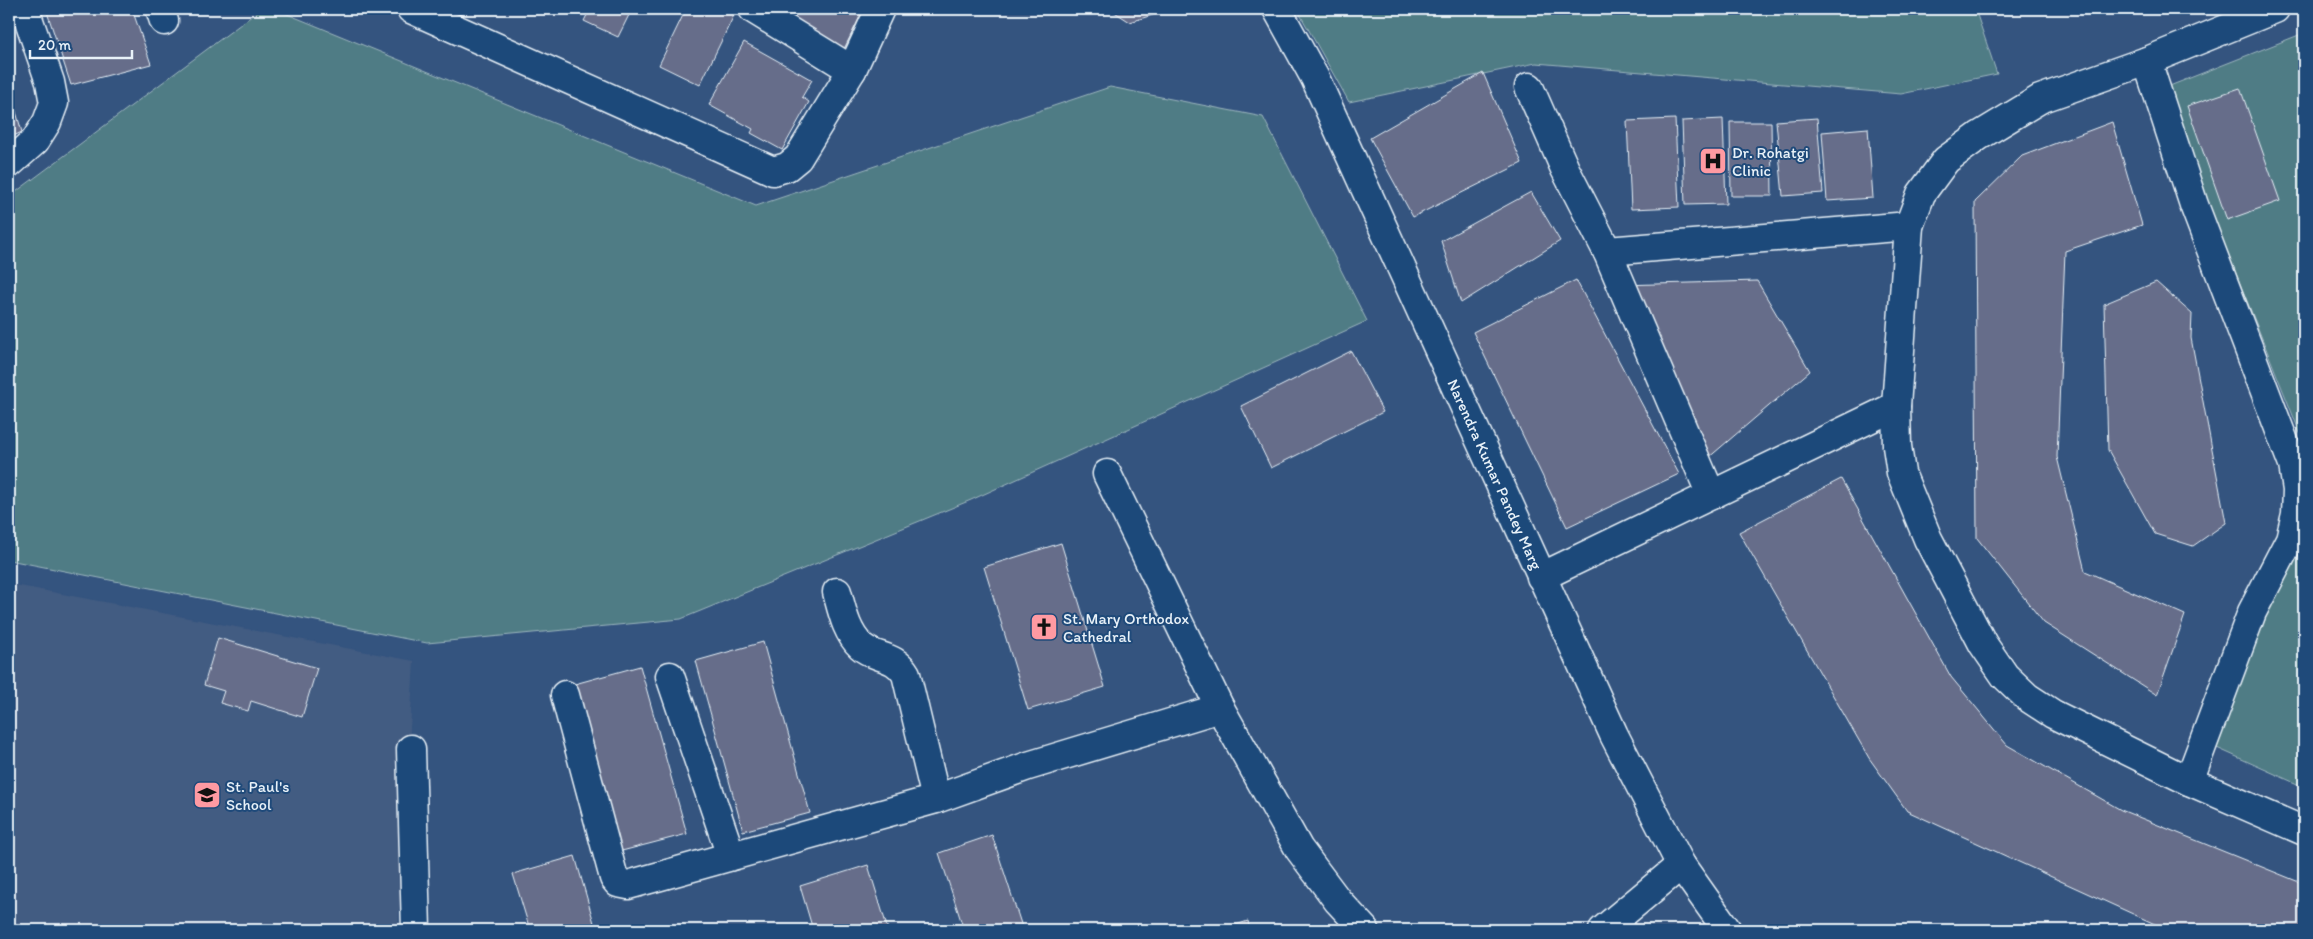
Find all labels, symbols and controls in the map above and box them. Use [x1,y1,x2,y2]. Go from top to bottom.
scale bar [30,28,132,60]
text: 20 m [38,36,72,54]
place label: Dr. Rohatgi Clinic [1732,143,1809,180]
hospital icon: Dr. Rohatgi Clinic [1698,146,1728,176]
street label: Narendra Kumar Pandey Marg [1444,376,1547,573]
place label: St. Mary Orthodox Cathedral [1063,609,1190,646]
church icon: St. Mary Orthodox Cathedral [1029,612,1059,642]
place label: St. Paul's School [226,777,289,814]
school or university icon: St. Paul's School [192,780,222,810]

